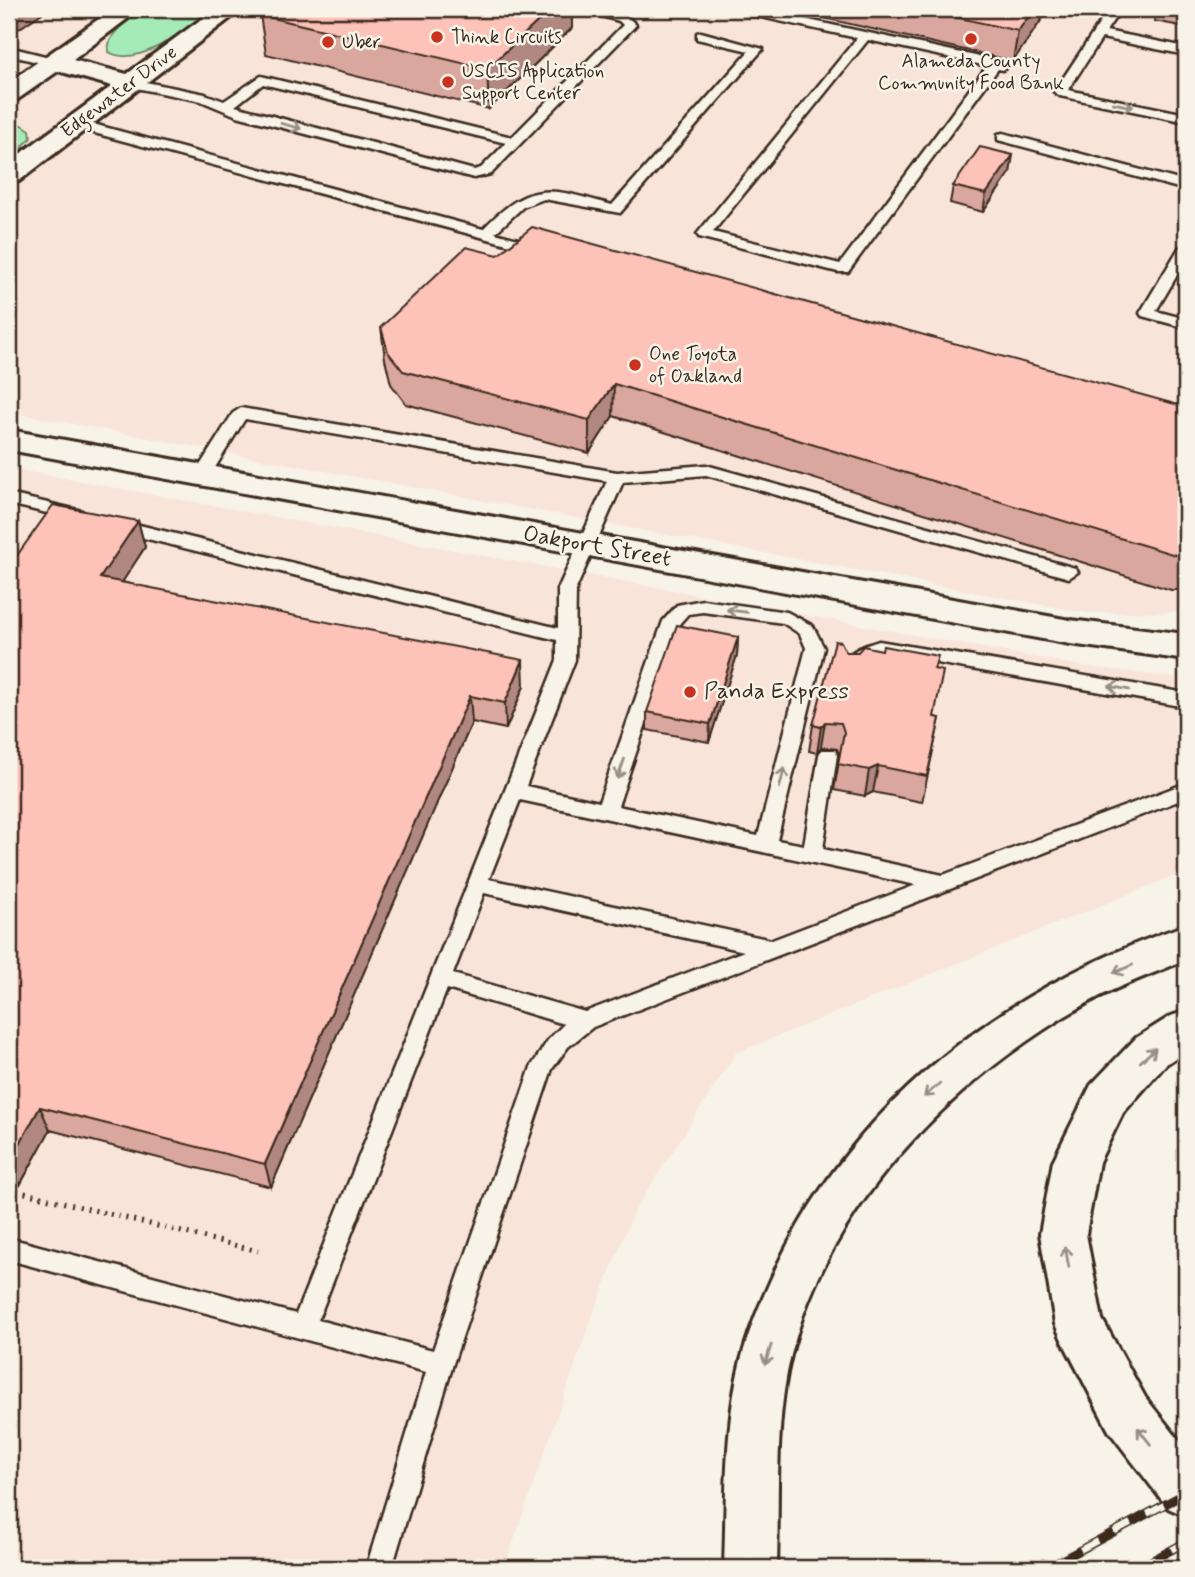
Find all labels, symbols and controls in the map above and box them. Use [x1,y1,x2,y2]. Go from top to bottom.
place label: Think Circuits [451,25,562,50]
marker: Think Circuits [429,29,445,45]
place label: Uber [342,30,381,55]
marker: Alameda County Community Food Bank [963,31,979,47]
marker: Uber [320,34,336,50]
street label: Edgewater Drive [56,40,184,146]
place label: Alameda County Community Food Bank [878,49,1064,96]
place label: USCIS Application Support Center [462,59,604,106]
marker: USCIS Application Support Center [440,74,456,90]
one-way arrow [1111,99,1134,112]
one-way arrow [280,120,302,133]
place label: One Toyota of Oakland [649,342,742,389]
marker: One Toyota of Oakland [627,357,643,373]
street label: Oakport Street [521,519,673,575]
one-way arrow [727,604,749,617]
place label: Panda Express [704,677,849,707]
one-way arrow [1108,681,1131,694]
marker: Panda Express [682,684,698,700]
one-way arrow [614,758,627,780]
one-way arrow [776,768,789,790]
one-way arrow [1113,963,1135,976]
one-way arrow [1139,1047,1157,1063]
one-way arrow [924,1082,942,1098]
one-way arrow [1060,1246,1073,1269]
one-way arrow [760,1343,773,1365]
one-way arrow [1136,1428,1152,1446]

